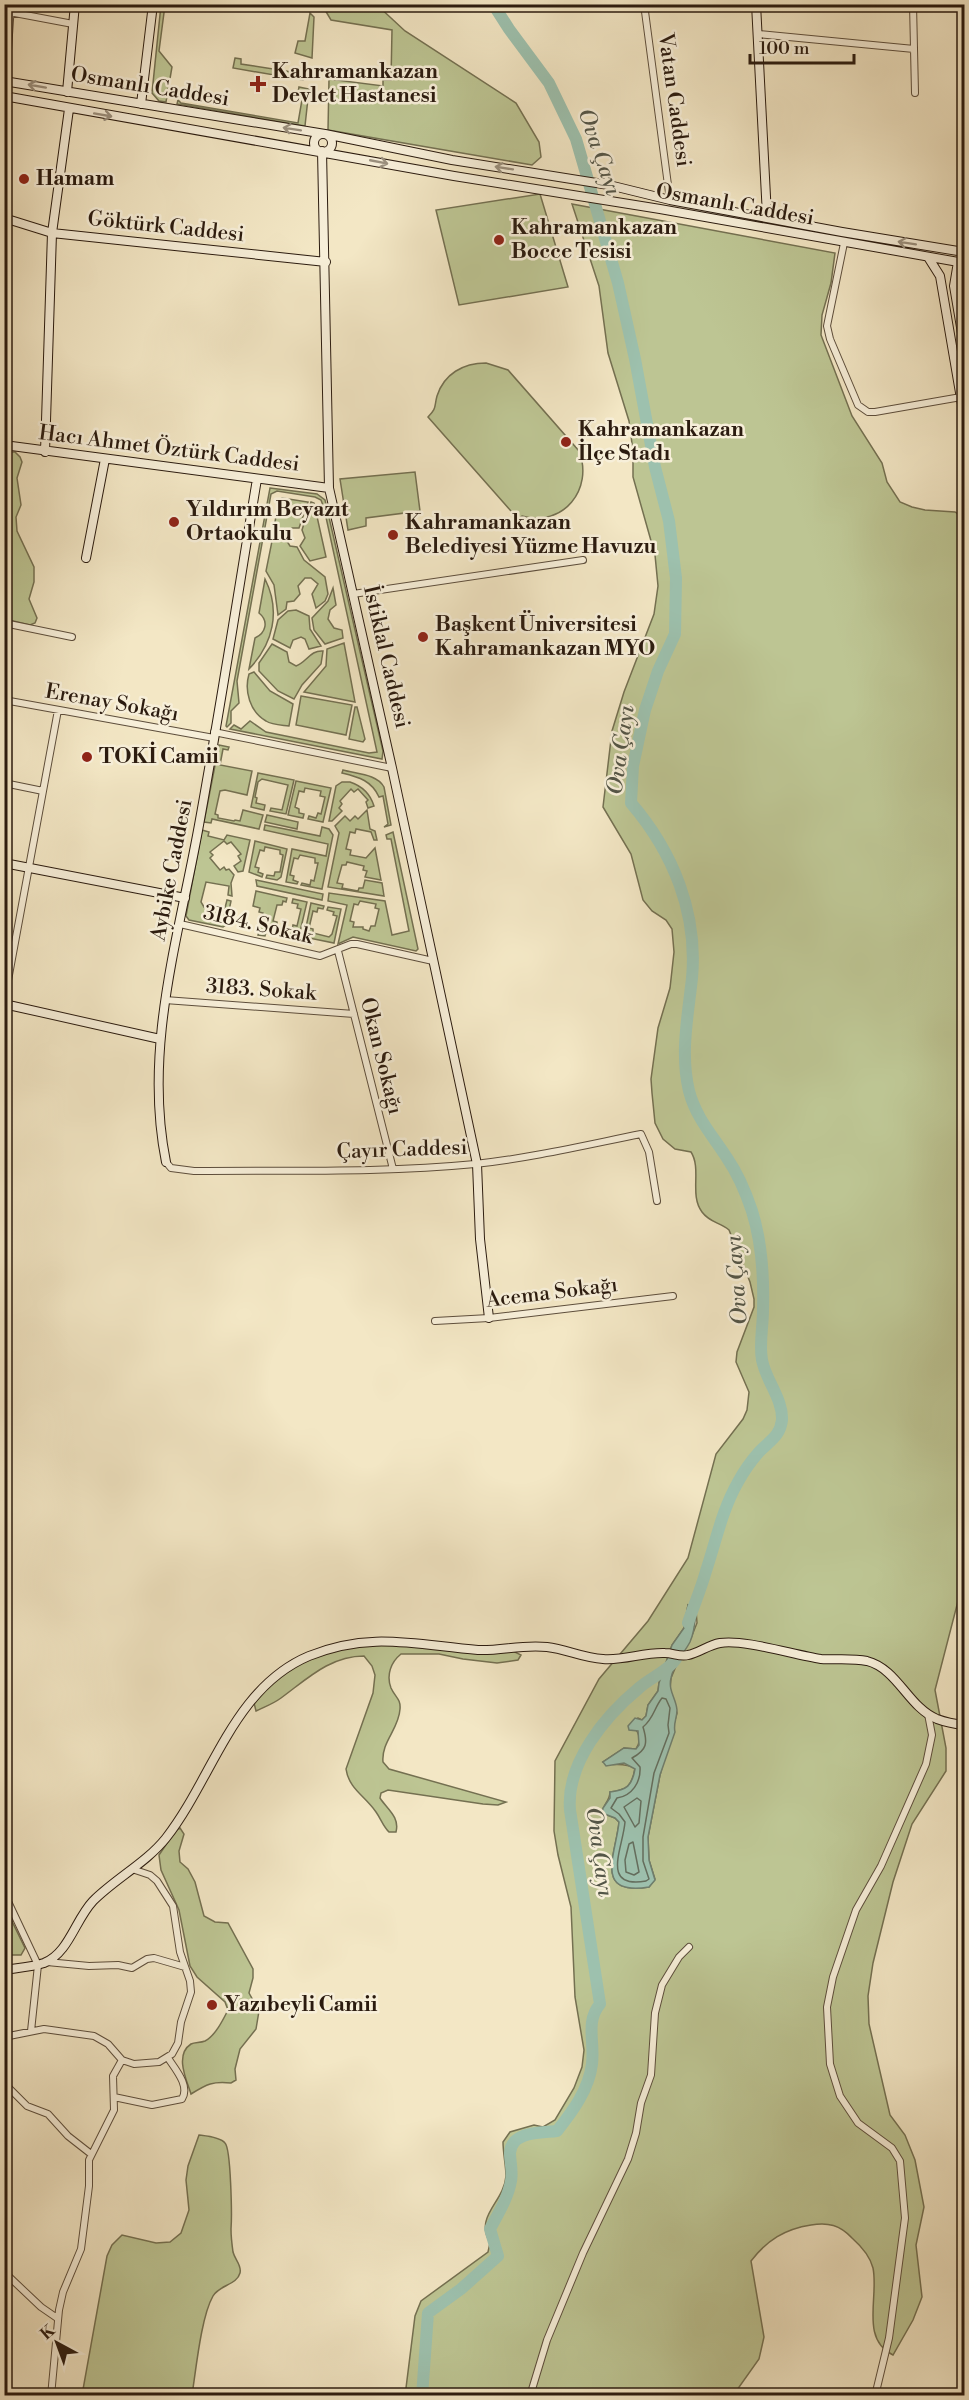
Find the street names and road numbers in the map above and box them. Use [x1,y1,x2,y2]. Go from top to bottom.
street label: Vatan Caddesi [652,30,696,169]
street label: Osmanlı Caddesi [69,62,231,112]
street label: Osmanlı Caddesi [654,178,816,232]
street label: Göktürk Caddesi [86,206,246,248]
street label: Hacı Ahmet Öztürk Caddesi [37,418,301,478]
street label: İstiklal Caddesi [357,583,417,731]
street label: Erenay Sokağı [43,678,181,728]
street label: Aybike Caddesi [145,797,198,944]
street label: 3184. Sokak [201,900,316,950]
street label: 3183. Sokak [205,973,318,1007]
street label: Okan Sokağı [354,995,408,1117]
street label: Çayır Caddesi [336,1135,468,1165]
street label: Acema Sokağı [484,1272,619,1314]

